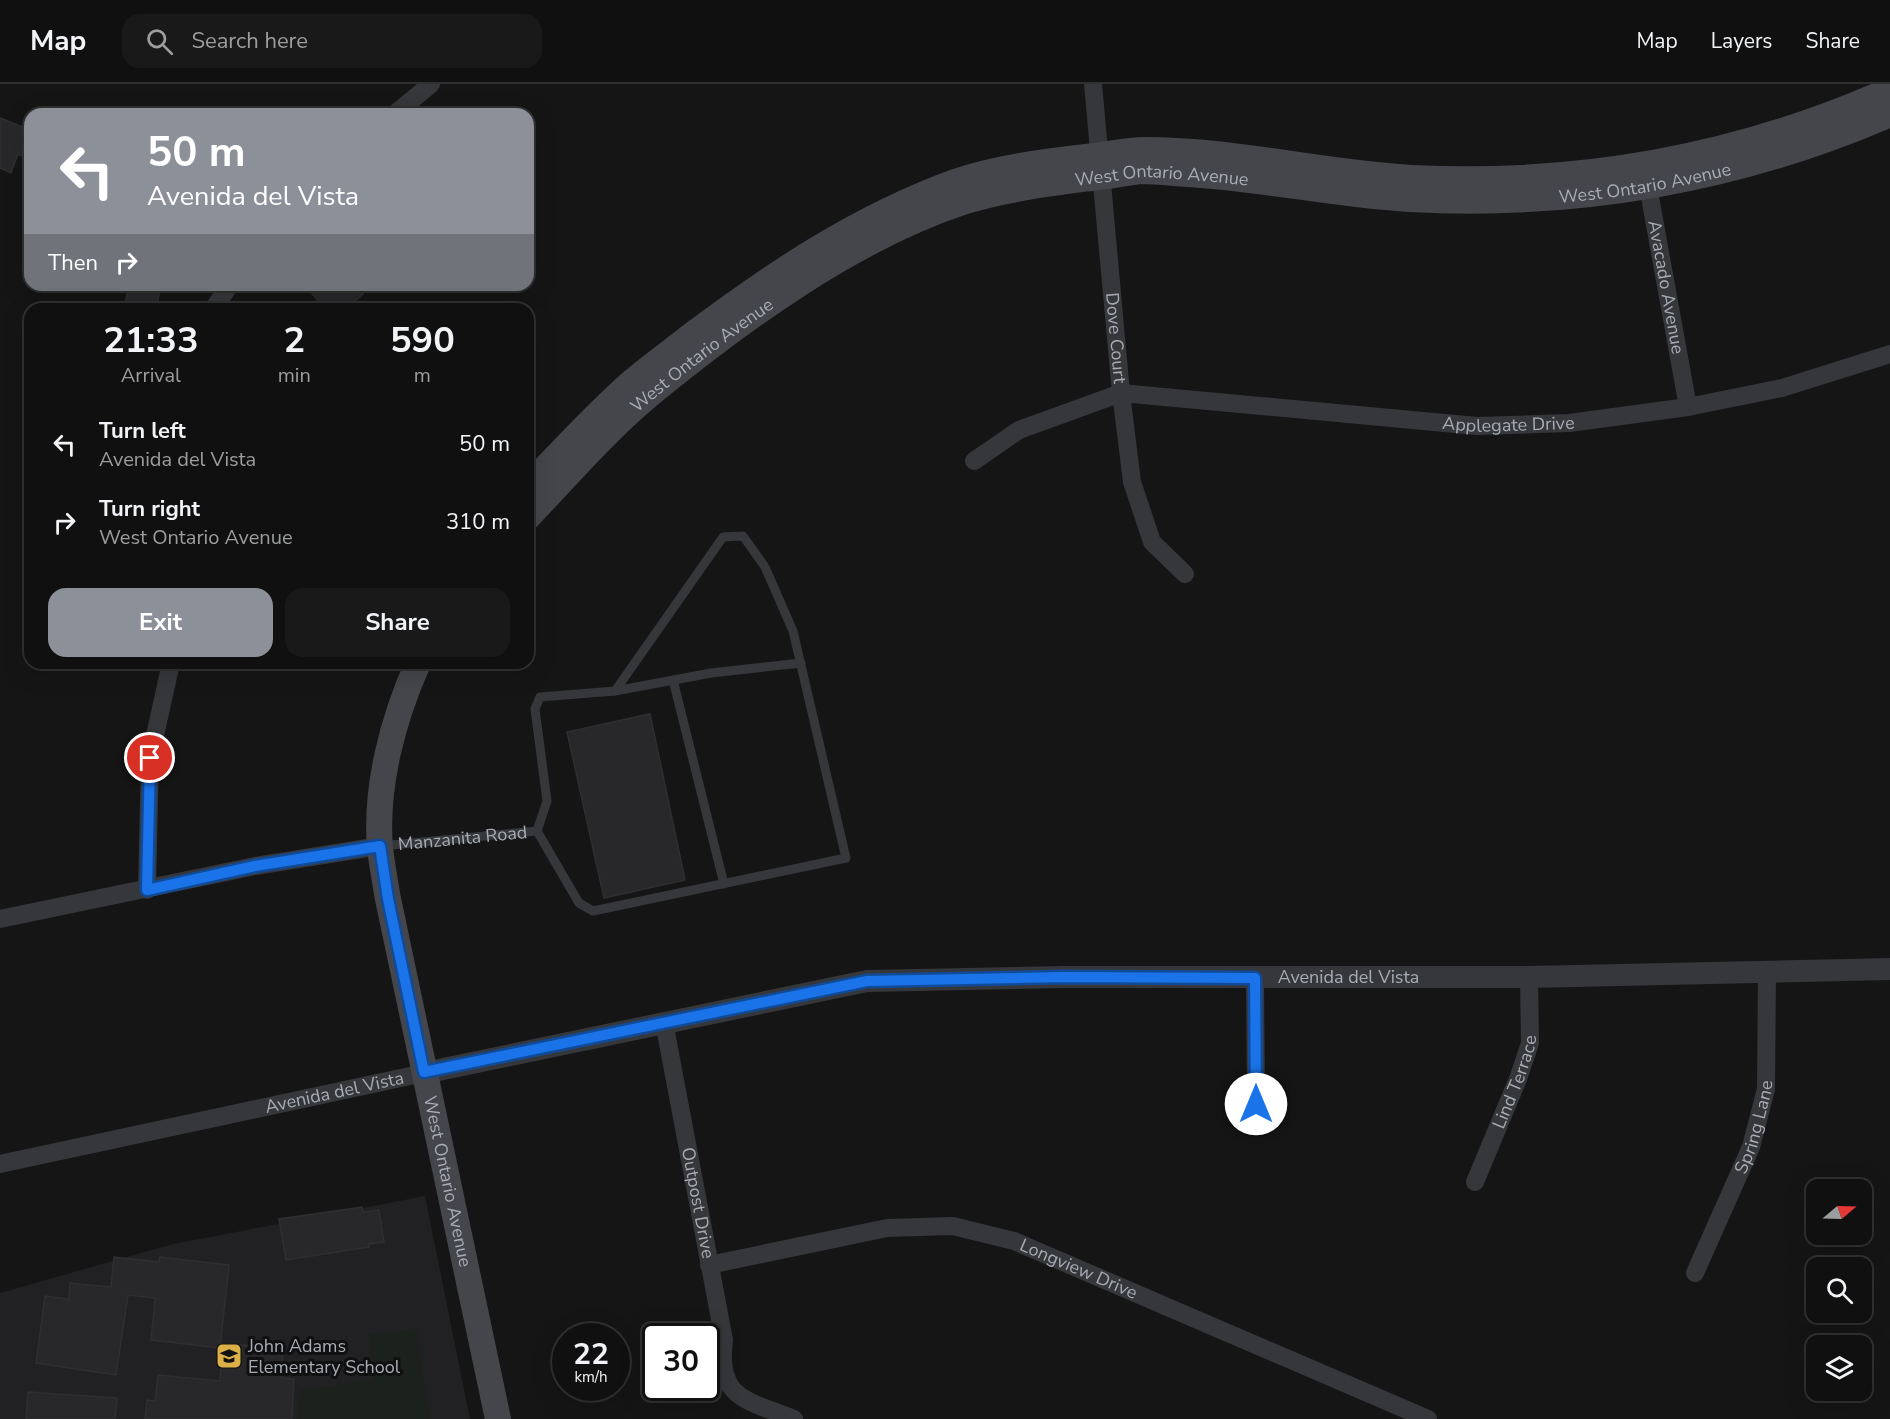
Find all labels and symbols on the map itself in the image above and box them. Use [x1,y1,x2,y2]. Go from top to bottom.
street label: West Ontario Avenue [1558,157,1734,209]
street label: West Ontario Avenue [1073,159,1250,192]
street label: Avacado Avenue [1642,218,1690,356]
street label: Dove Court [1100,291,1132,385]
street label: West Ontario Avenue [625,293,778,418]
street label: Applegate Drive [1441,410,1576,438]
pin [124,732,175,783]
street label: Manzanita Road [397,820,528,856]
street label: Avenida del Vista [1278,965,1419,989]
street label: Lind Terrace [1487,1035,1542,1132]
street label: Avenida del Vista [263,1066,406,1119]
position arrow [1224,1072,1288,1136]
street label: Spring Lane [1729,1080,1778,1178]
street label: West Ontario Avenue [418,1094,478,1269]
street label: Outpost Drive [676,1145,720,1261]
north arrow [1806,1179,1872,1245]
street label: Longview Drive [1016,1233,1141,1305]
speed limit sign: 30 [642,1323,720,1401]
place label: John Adams Elementary School [247,1334,401,1379]
school or university icon: John Adams Elementary School [214,1341,244,1371]

